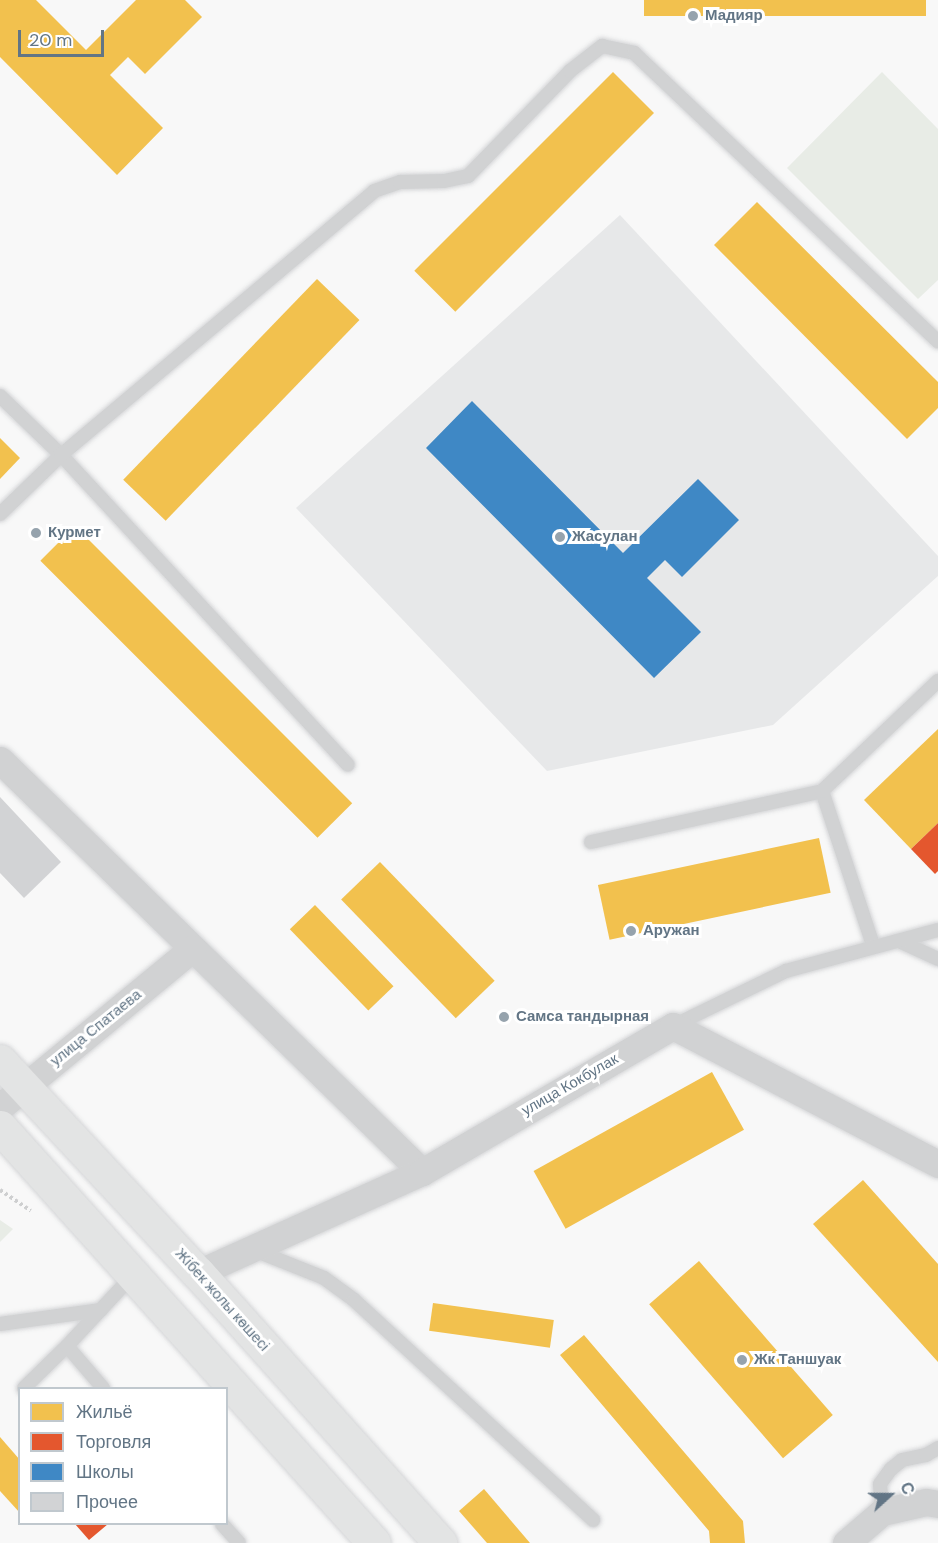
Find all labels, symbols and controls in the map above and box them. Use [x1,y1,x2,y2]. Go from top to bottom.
place label: Мадияр [705,7,763,25]
marker: Мадияр [686,9,700,23]
scale bar [21,18,106,56]
text: 20 m [29,28,72,52]
place label: Курмет [48,524,101,542]
marker: Курмет [29,526,43,540]
place label: Жасулан [572,528,638,546]
marker: Жасулан [553,530,567,544]
place label: Аружан [643,922,700,940]
marker: Аружан [624,924,638,938]
street label: улица Спатаева [47,986,145,1070]
place label: Самса тандырная [516,1008,649,1026]
marker: Самса тандырная [497,1010,511,1024]
street label: улица Кокбулак [519,1050,621,1120]
street label: Жібек жолы көшесі [171,1245,273,1355]
place label: Жк Таншуак [754,1351,841,1369]
marker: Жк Таншуак [735,1353,749,1367]
legend [18,1387,228,1525]
text: Жильё [76,1400,133,1424]
text: Торговля [76,1430,151,1454]
text: Школы [76,1460,134,1484]
north arrow [860,1465,920,1525]
text: С [895,1479,919,1498]
text: Прочее [76,1490,138,1514]

